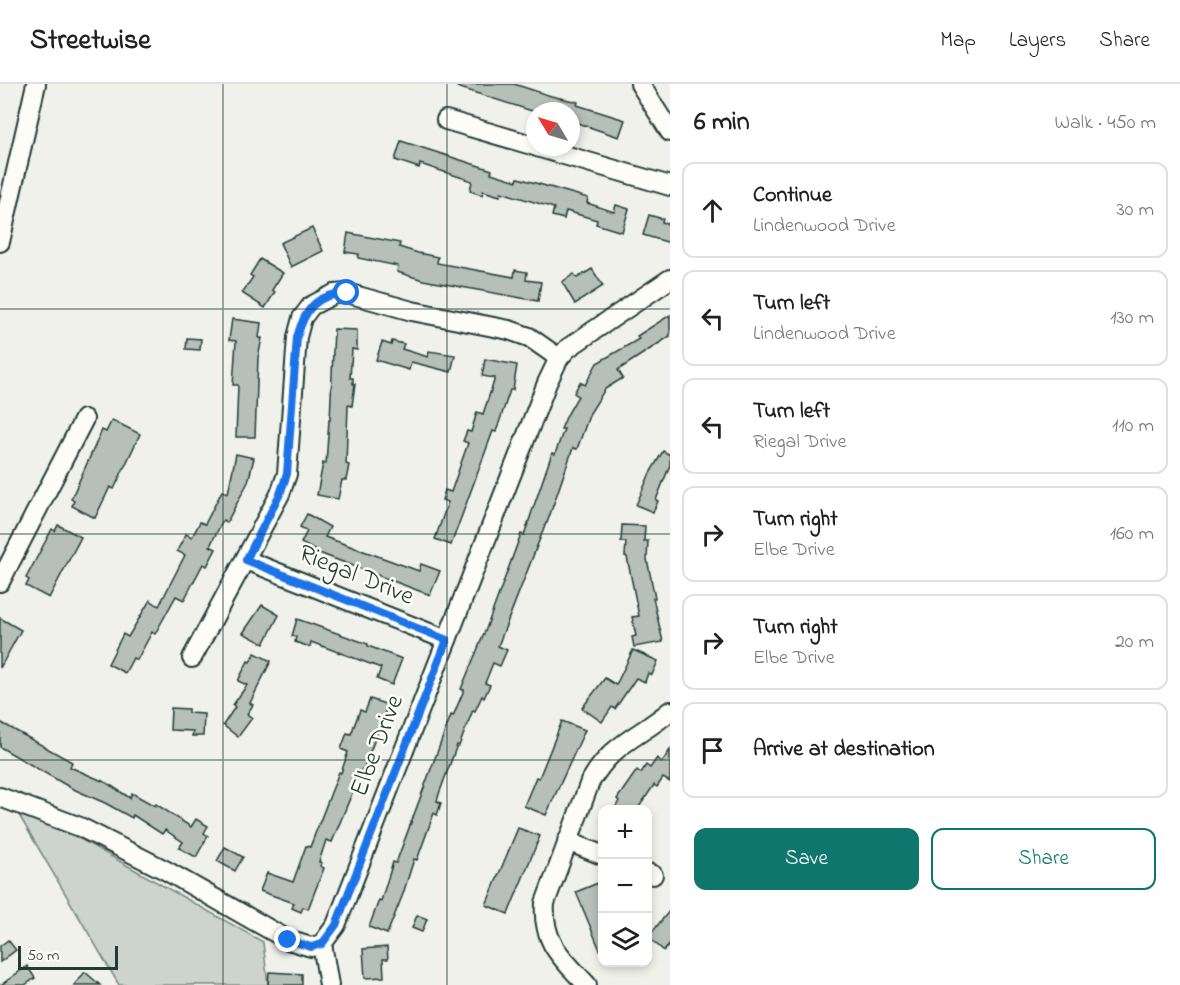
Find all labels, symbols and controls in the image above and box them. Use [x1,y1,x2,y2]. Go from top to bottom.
text: Streetwise [30,21,151,62]
text: Map [940,26,976,56]
text: Layers [1009,26,1066,56]
text: Share [1099,26,1150,56]
north arrow [526,102,580,156]
text: 6 min [694,104,750,142]
text: Walk · 450 m [1054,109,1156,138]
text: Continue [753,180,832,212]
icon: ahead [696,194,729,227]
text: 30 m [1117,196,1154,225]
text: Lindenwood Drive [753,212,896,241]
route start [333,279,359,305]
text: Turn left [753,288,830,320]
icon: left [696,302,729,335]
text: 130 m [1110,304,1154,333]
text: Lindenwood Drive [753,320,896,349]
text: Turn left [753,396,830,428]
icon: left [696,410,729,443]
text: 110 m [1112,412,1154,441]
text: Riegal Drive [753,428,847,457]
text: Turn right [753,504,838,536]
icon: right [696,518,729,551]
text: 160 m [1110,520,1154,549]
street label: Riegal Drive [293,536,420,617]
text: Elbe Drive [753,536,835,565]
text: Turn right [753,612,838,644]
icon: right [696,626,729,659]
text: 20 m [1115,628,1154,657]
text: Elbe Drive [753,644,835,673]
street label: Elbe Drive [341,689,415,802]
icon: arrive [696,734,729,767]
text: Arrive at destination [753,734,935,766]
map controls [598,805,652,967]
button: + [598,805,652,859]
button: Save [694,828,919,890]
button: Share [931,828,1156,890]
button: − [598,859,652,913]
button: layers [598,913,652,967]
route end [274,926,300,952]
scale bar [18,943,118,970]
text: 50 m [27,944,59,968]

